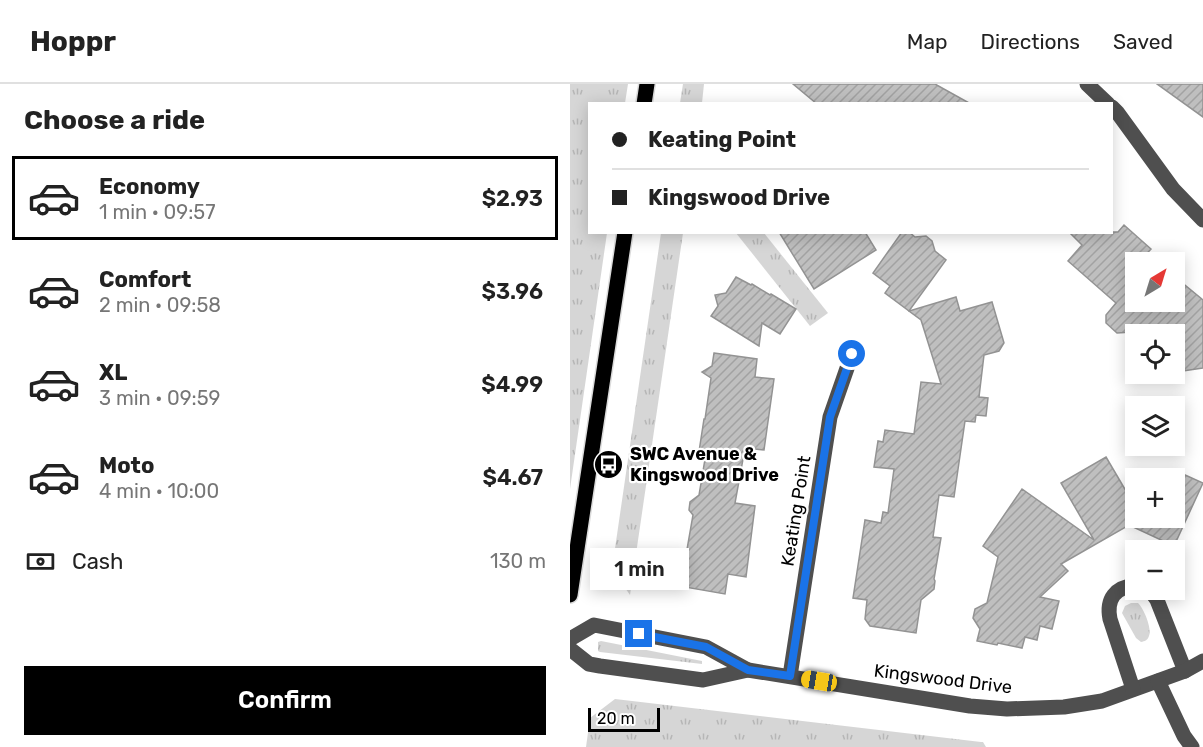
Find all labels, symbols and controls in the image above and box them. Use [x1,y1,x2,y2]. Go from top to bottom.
text: Hoppr [30,25,116,58]
text: Map [907,29,948,54]
text: Directions [981,29,1080,54]
text: Saved [1113,29,1173,54]
text: Choose a ride [24,104,205,136]
text: Keating Point [648,126,796,153]
icon: car [27,171,81,225]
text: Economy [99,173,200,200]
text: Kingswood Drive [648,184,830,211]
text: $2.93 [482,185,543,212]
text: 1 min · 09:57 [99,200,215,224]
north arrow [1125,252,1185,312]
map controls [1125,252,1185,600]
icon: car [27,264,81,318]
text: Comfort [99,266,191,293]
text: $3.96 [482,278,543,305]
text: 2 min · 09:58 [99,293,221,317]
button: locate [1125,324,1185,384]
route start [838,340,865,367]
icon: car [27,357,81,411]
text: XL [99,359,127,386]
text: $4.99 [481,371,543,398]
text: 3 min · 09:59 [99,386,220,410]
button: layers [1125,396,1185,456]
place label: SWC Avenue & Kingswood Drive [630,443,779,486]
bus stop icon: SWC Avenue & Kingswood Drive [593,448,625,480]
icon: car [27,450,81,504]
text: Moto [99,452,154,479]
street label: Keating Point [776,454,816,568]
text: $4.67 [483,464,543,491]
button: + [1125,468,1185,528]
text: 4 min · 10:00 [99,479,219,503]
button: − [1125,540,1185,600]
icon: cash [24,545,57,578]
callout: 1 min [590,547,688,589]
text: Cash [72,548,123,575]
text: 130 m [490,549,546,573]
text: 1 min [614,557,665,581]
route end [625,620,652,647]
street label: Kingswood Drive [873,660,1013,698]
button: Confirm [24,666,546,735]
car [800,669,838,693]
scale bar [588,705,660,732]
text: 20 m [597,709,635,728]

